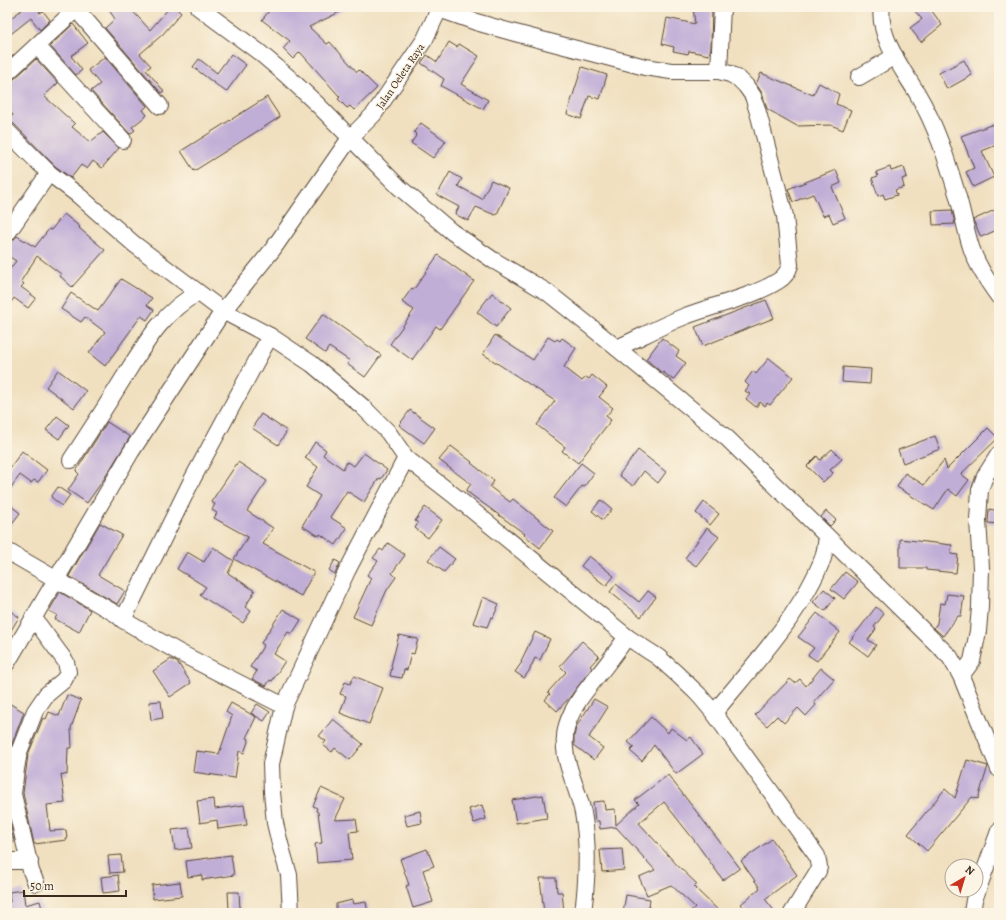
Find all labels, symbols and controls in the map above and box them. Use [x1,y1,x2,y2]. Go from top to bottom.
street label: Jalan Oeleta Raya [373,40,429,112]
north arrow [944,858,984,898]
text: N [962,862,978,879]
scale bar [24,872,126,898]
text: 50 m [30,878,54,894]

